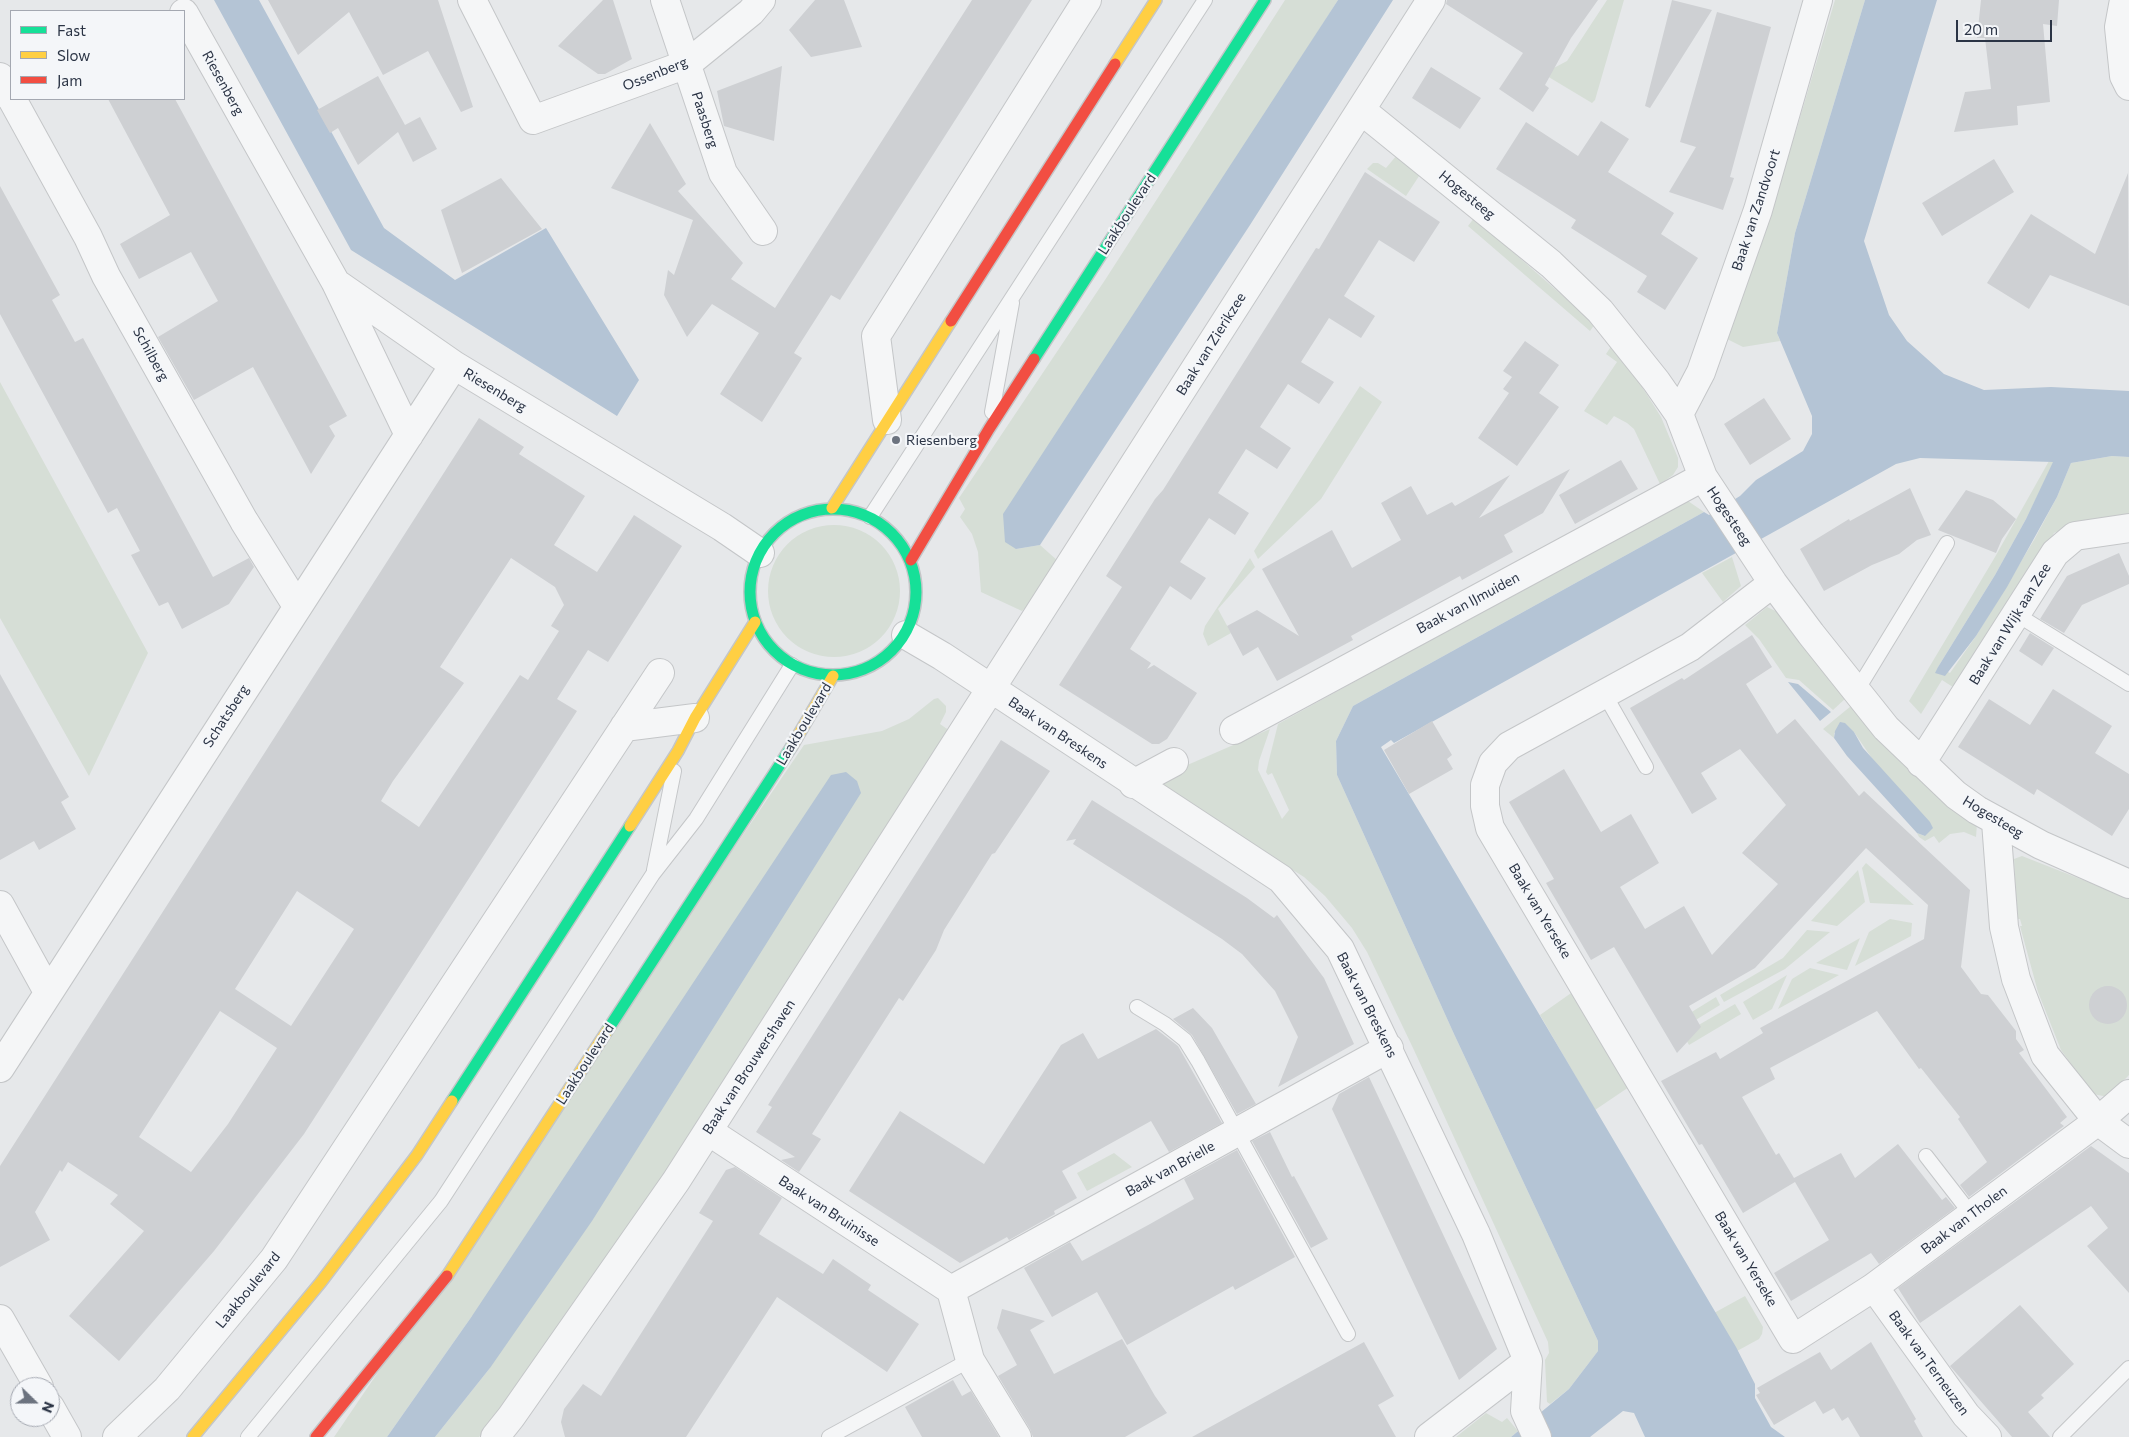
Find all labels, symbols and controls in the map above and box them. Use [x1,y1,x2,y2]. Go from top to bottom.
legend [10,10,185,100]
scale bar [1959,10,2055,42]
text: 20 m [1964,20,1998,38]
text: Fast [57,21,86,39]
text: Slow [57,46,90,64]
street label: Riesenberg [198,48,248,118]
street label: Ossenberg [620,53,690,95]
text: Jam [57,71,82,89]
street label: Paasberg [688,90,722,150]
street label: Baak van Zandvoort [1728,147,1784,273]
street label: Hogesteeg [1435,167,1499,223]
street label: Laakboulevard [1095,170,1159,258]
street label: Baak van Zierikzee [1173,290,1249,398]
street label: Schilberg [129,324,173,384]
street label: Riesenberg [460,365,530,415]
place label: Riesenberg [906,432,977,448]
marker: Riesenberg [890,434,902,446]
street label: Hogesteeg [1703,483,1755,549]
street label: Baak van Wijk aan Zee [1966,560,2054,688]
street label: Baak van IJmuiden [1414,569,1522,637]
street label: Laakboulevard [773,680,835,768]
street label: Schatsberg [200,681,252,751]
street label: Baak van Breskens [1005,694,1111,772]
street label: Hogesteeg [1960,792,2026,842]
street label: Baak van Yerseke [1505,860,1575,962]
street label: Baak van Breskens [1333,949,1401,1061]
street label: Baak van Brouwershaven [699,997,799,1137]
street label: Laakboulevard [553,1020,617,1108]
street label: Baak van Brielle [1123,1138,1217,1200]
street label: Baak van Bruinisse [775,1172,883,1250]
street label: Baak van Tholen [1918,1182,2010,1258]
street label: Baak van Yerseke [1711,1208,1781,1310]
street label: Laakboulevard [212,1248,284,1332]
street label: Baak van Terneuzen [1885,1307,1973,1419]
north arrow [10,1377,60,1427]
text: N [39,1399,58,1415]

